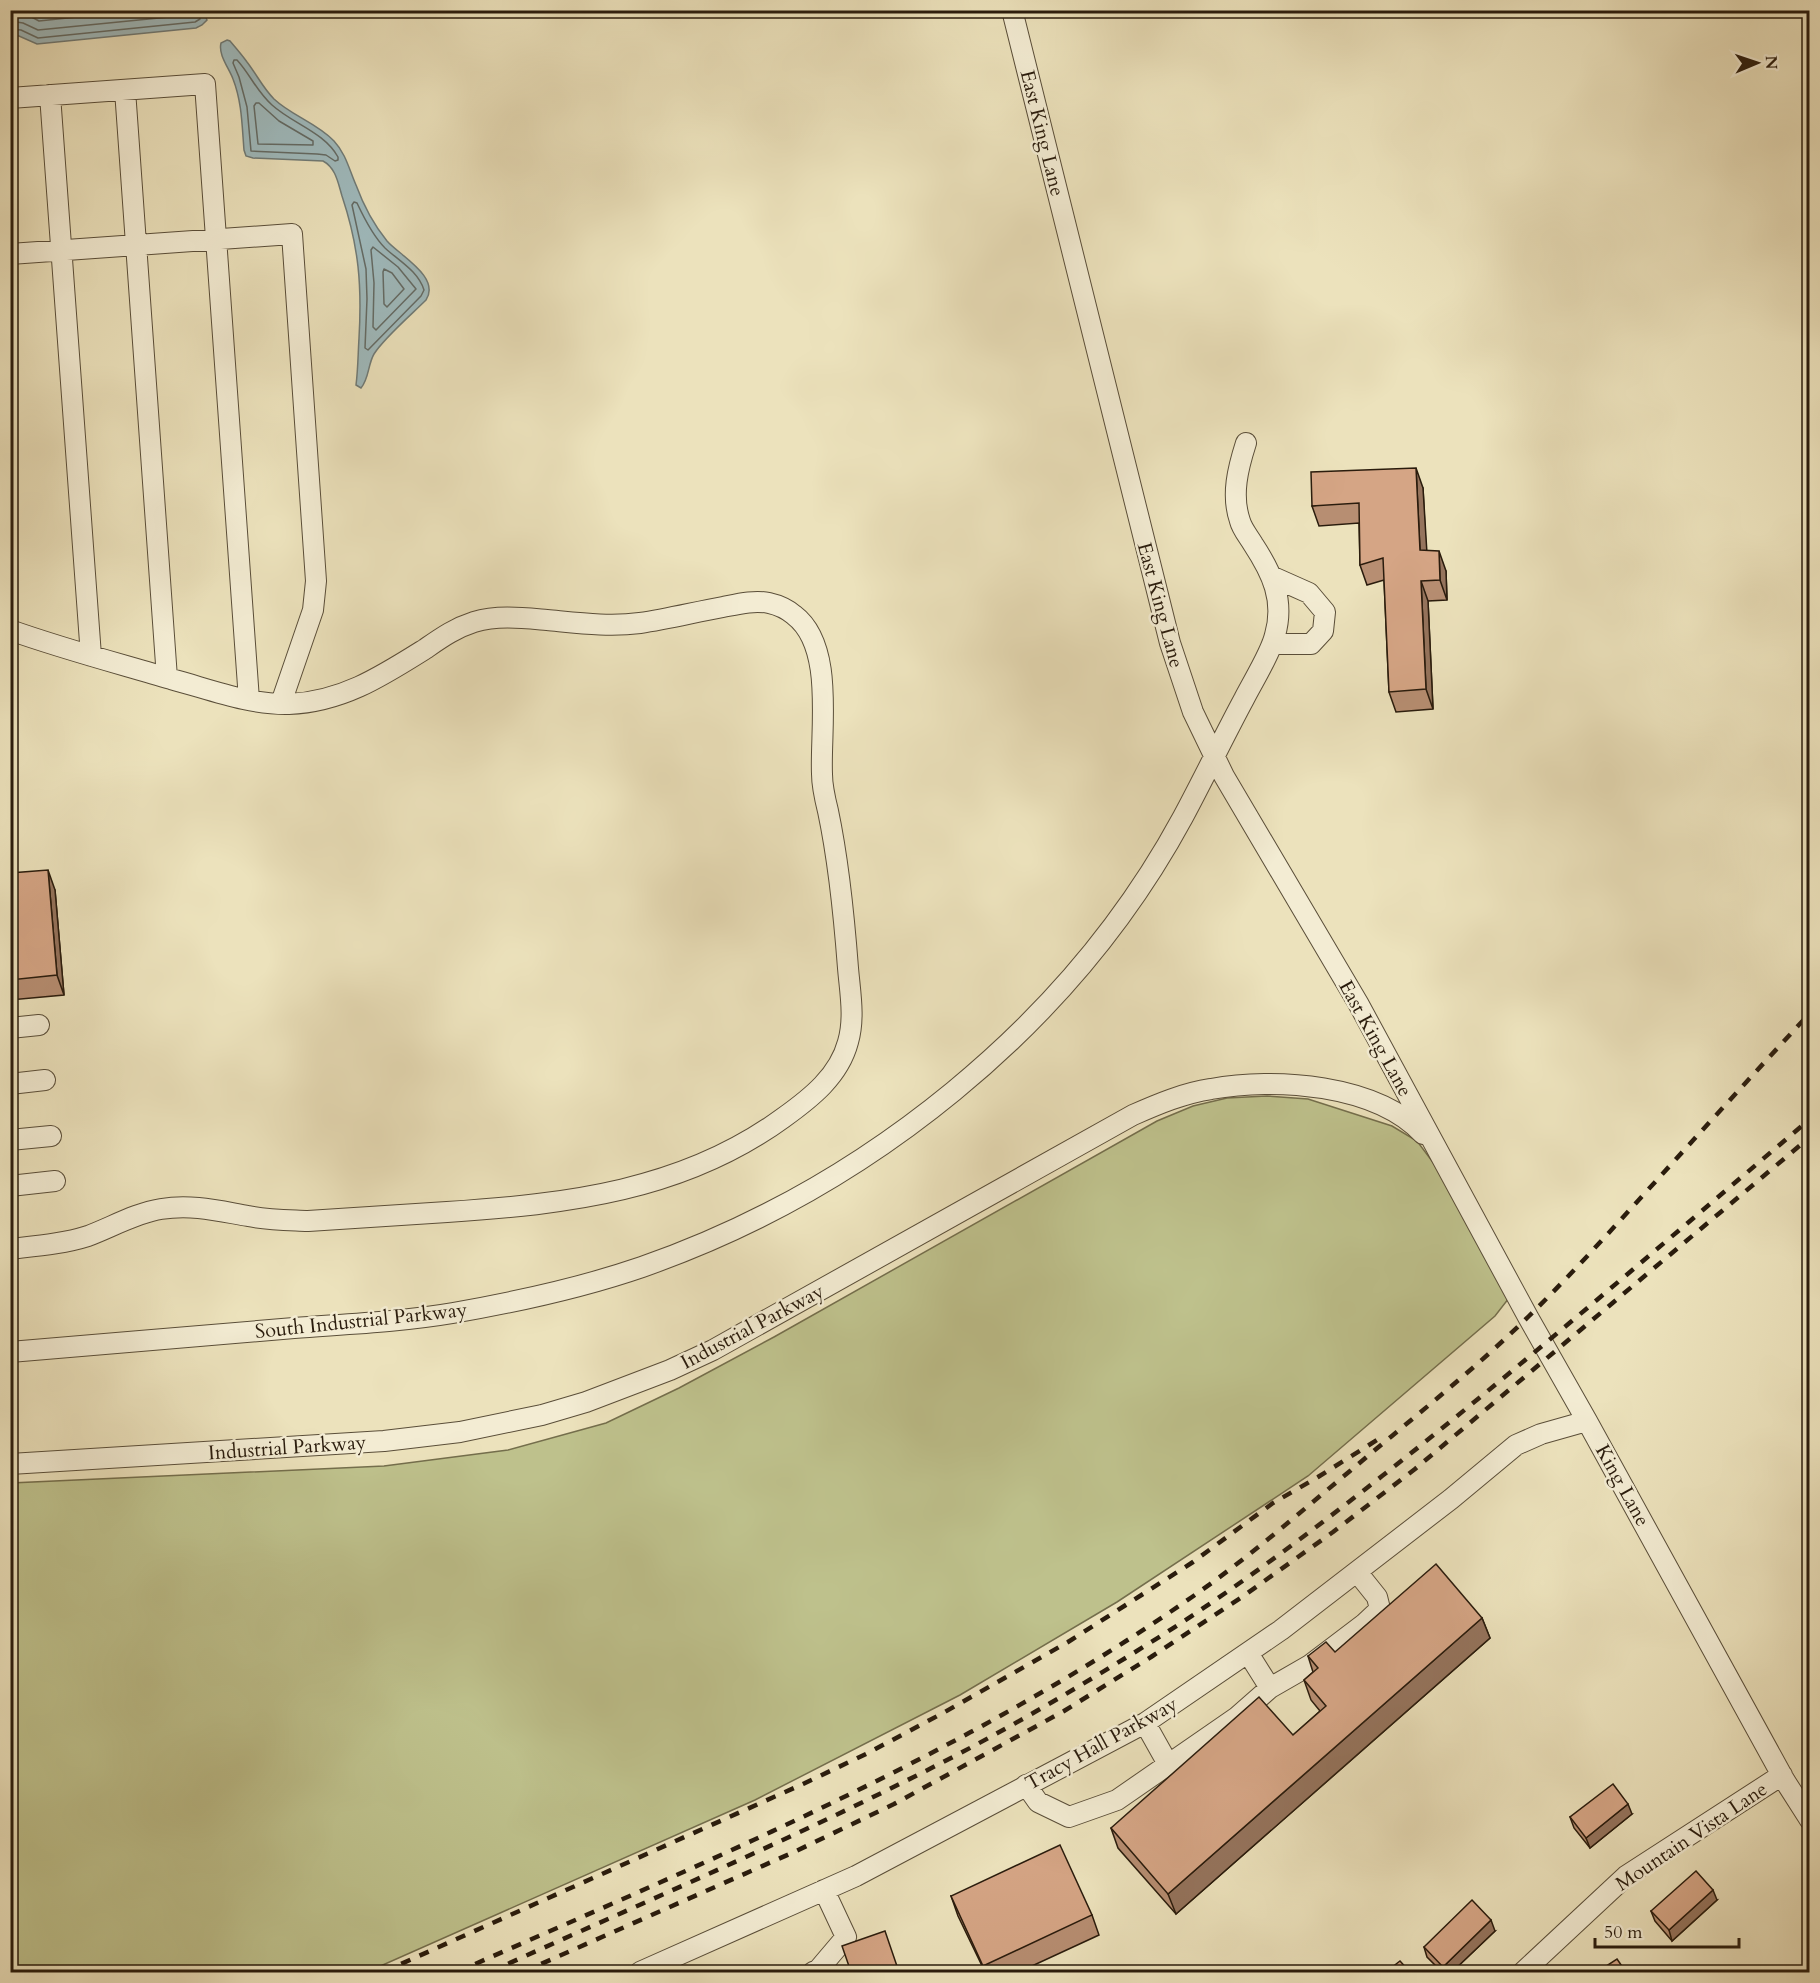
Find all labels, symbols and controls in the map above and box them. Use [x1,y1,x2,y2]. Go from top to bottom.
north arrow [1727,33,1787,93]
text: N [1760,55,1782,70]
street label: East King Lane [1014,67,1071,199]
street label: East King Lane [1131,539,1190,671]
street label: East King Lane [1332,975,1419,1101]
street label: Industrial Parkway [676,1277,829,1376]
street label: South Industrial Parkway [254,1296,469,1345]
street label: Industrial Parkway [207,1428,367,1466]
street label: King Lane [1589,1439,1656,1531]
street label: Tracy Hall Parkway [1020,1690,1183,1797]
street label: Mountain Vista Lane [1610,1775,1773,1897]
scale bar [1595,1911,1739,1949]
text: 50 m [1604,1920,1643,1945]

